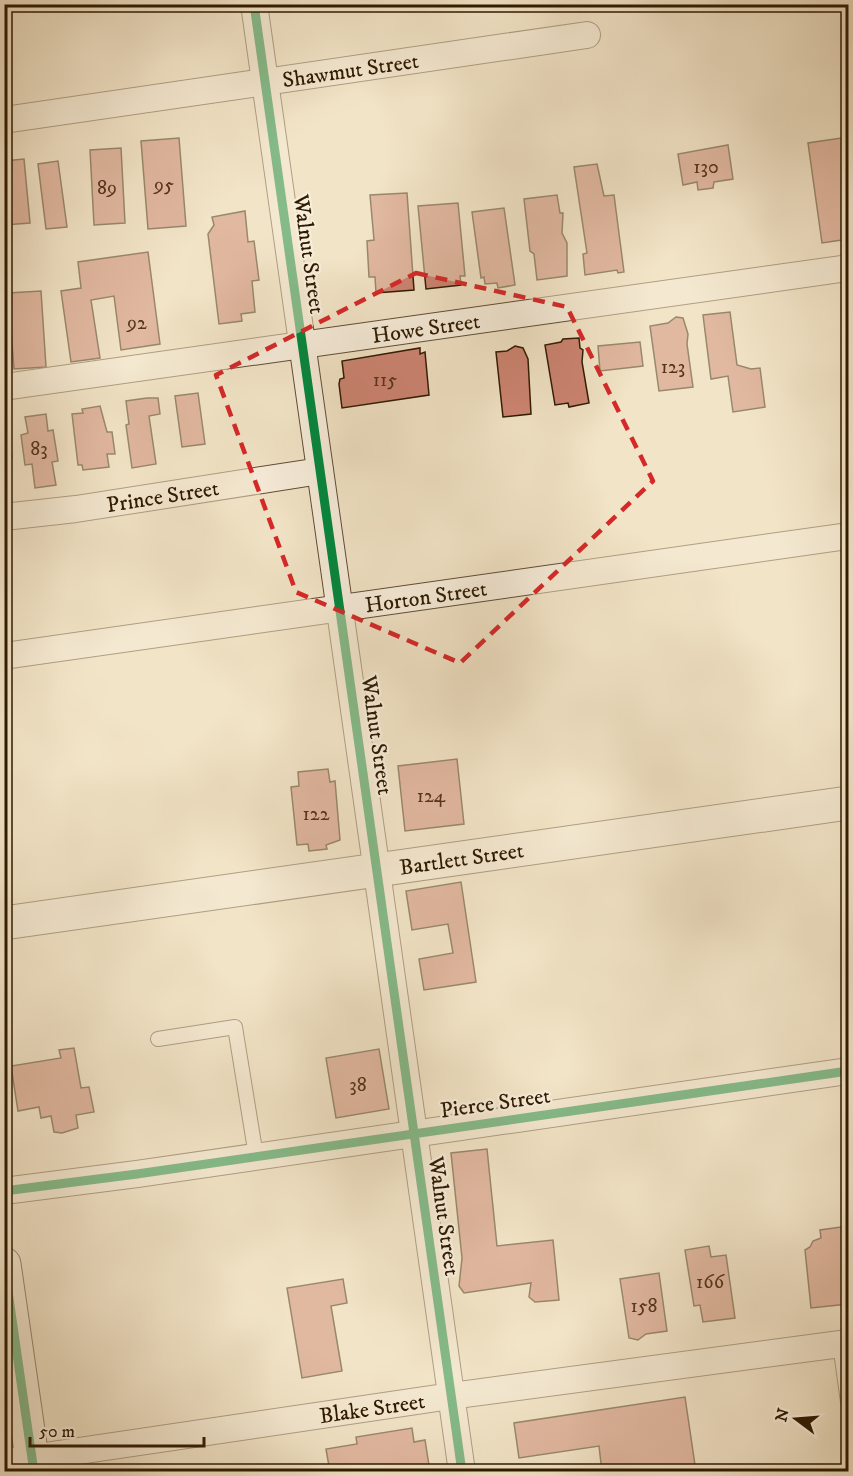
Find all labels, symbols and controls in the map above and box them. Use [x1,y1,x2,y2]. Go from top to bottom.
street label: Shawmut Street [281,48,420,94]
house number: 130 [693,155,719,180]
house number: 95 [153,173,174,198]
house number: 89 [97,176,117,201]
street label: Walnut Street [287,192,330,316]
street label: Howe Street [370,308,482,350]
house number: 92 [126,311,147,336]
house number: 123 [661,355,685,380]
house number: 115 [373,368,397,393]
house number: 83 [30,437,48,462]
street label: Prince Street [105,475,221,519]
street label: Horton Street [363,575,489,620]
street label: Walnut Street [355,673,398,797]
house number: 124 [417,784,446,809]
house number: 122 [303,802,330,827]
street label: Bartlett Street [398,837,525,882]
house number: 38 [349,1073,367,1098]
street label: Pierce Street [438,1082,552,1125]
street label: Walnut Street [422,1154,465,1278]
house number: 166 [696,1270,725,1295]
house number: 158 [630,1294,658,1319]
street label: Blake Street [318,1388,427,1430]
north arrow [766,1389,826,1449]
text: N [771,1406,794,1424]
scale bar [30,1410,204,1448]
text: 50 m [39,1421,75,1443]

